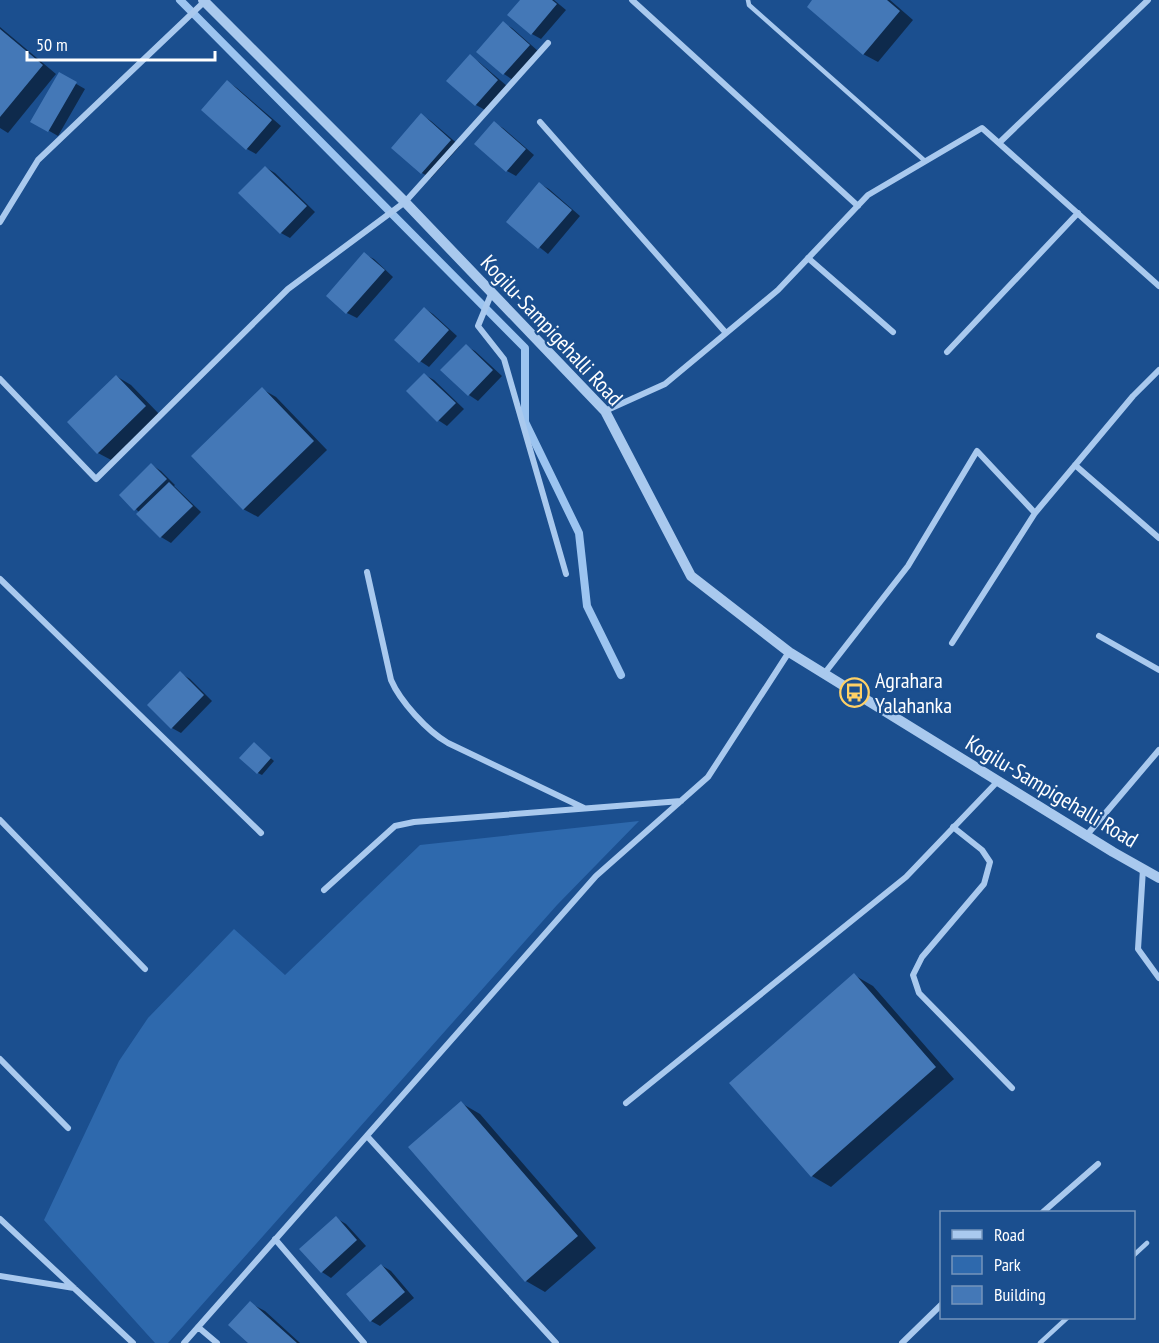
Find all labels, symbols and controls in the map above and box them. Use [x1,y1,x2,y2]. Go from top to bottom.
scale bar [27,24,214,62]
text: 50 m [36,33,68,56]
street label: Kogilu-Sampigehalli Road [475,249,629,411]
place label: Agrahara Yalahanka [875,666,952,719]
bus stop icon: Agrahara Yalahanka [838,677,870,709]
street label: Kogilu-Sampigehalli Road [961,729,1143,853]
legend [940,1211,1135,1319]
text: Road [994,1223,1025,1246]
text: Park [994,1253,1021,1276]
text: Building [994,1283,1046,1306]

